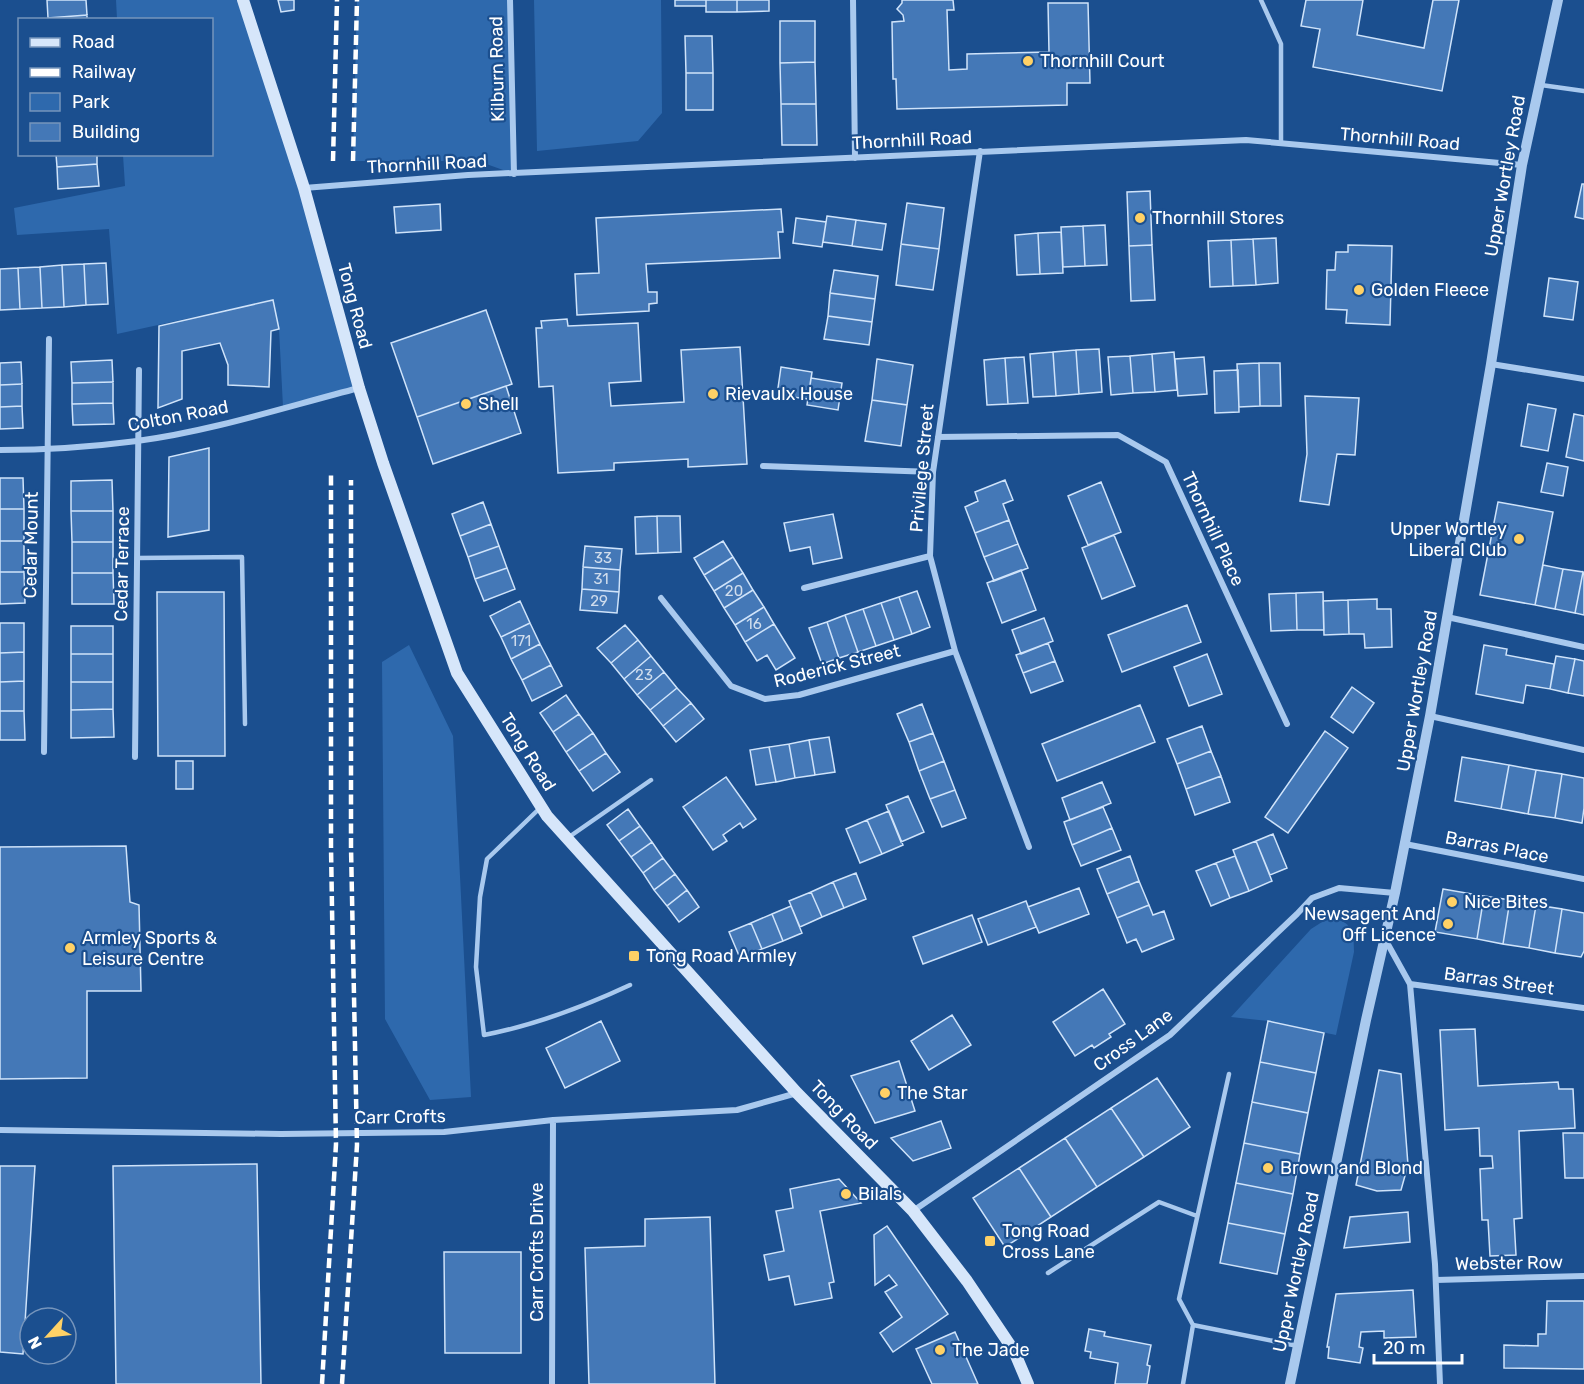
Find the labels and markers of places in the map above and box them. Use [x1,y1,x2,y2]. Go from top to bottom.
place label: Thornhill Court [1040,50,1165,72]
marker: Thornhill Court [1021,54,1035,68]
place label: Thornhill Stores [1152,207,1284,229]
marker: Thornhill Stores [1133,211,1147,225]
place label: Golden Fleece [1371,279,1489,301]
marker: Golden Fleece [1352,283,1366,297]
place label: Rievaulx House [725,383,853,405]
marker: Rievaulx House [706,387,720,401]
place label: Shell [478,393,519,415]
marker: Shell [459,397,473,411]
place label: Upper Wortley Liberal Club [1390,518,1507,561]
marker: Upper Wortley Liberal Club [1512,532,1526,546]
place label: Nice Bites [1464,891,1548,913]
marker: Nice Bites [1445,895,1459,909]
place label: Newsagent And Off Licence [1304,903,1436,946]
marker: Newsagent And Off Licence [1441,917,1455,931]
place label: Armley Sports & Leisure Centre [82,927,218,970]
marker: Armley Sports & Leisure Centre [63,941,77,955]
place label: Tong Road Armley [646,945,797,967]
marker: Tong Road Armley [627,949,641,963]
place label: The Star [897,1082,968,1104]
marker: The Star [878,1086,892,1100]
place label: Brown and Blond [1280,1157,1423,1179]
marker: Brown and Blond [1261,1161,1275,1175]
place label: Bilals [858,1183,902,1205]
marker: Bilals [839,1187,853,1201]
place label: Tong Road Cross Lane [1002,1220,1095,1263]
marker: Tong Road Cross Lane [983,1234,997,1248]
place label: The Jade [952,1339,1030,1361]
marker: The Jade [933,1343,947,1357]

